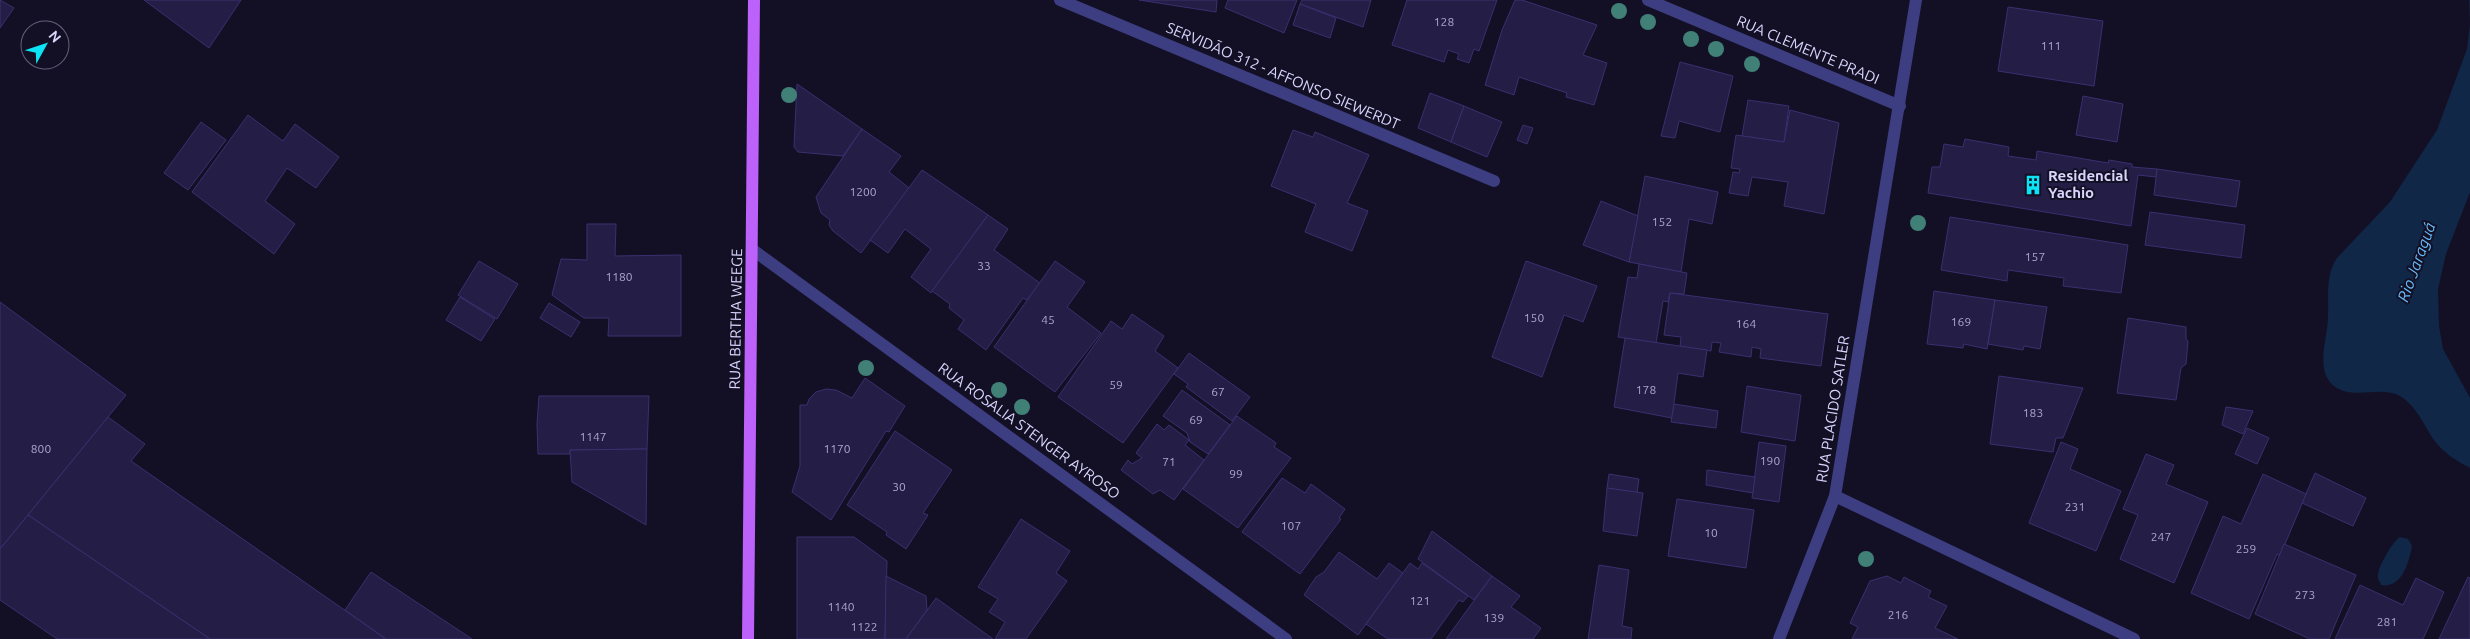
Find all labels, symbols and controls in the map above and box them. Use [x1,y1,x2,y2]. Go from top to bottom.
street label: RUA CLEMENTE PRADI [1734,12,1882,87]
house number: 128 [1434,15,1454,28]
street label: SERVIDÃO 312 - AFFONSO SIEWERDT [1164,19,1403,133]
north arrow [20,20,70,70]
text: N [45,27,64,46]
house number: 111 [2041,39,2061,52]
place label: Residencial Yachio [2048,167,2129,201]
building icon: Residencial Yachio [2022,174,2044,196]
house number: 1200 [849,185,877,198]
house number: 152 [1652,215,1672,228]
water label: Rio Jaraguá [2393,220,2439,304]
street label: RUA BERTHA WEEGE [726,248,745,390]
house number: 157 [2025,250,2045,263]
house number: 33 [977,259,991,272]
house number: 1180 [605,270,633,283]
house number: 150 [1524,311,1544,324]
house number: 45 [1041,313,1055,326]
house number: 169 [1951,315,1971,328]
house number: 164 [1736,317,1756,330]
street label: RUA PLACIDO SATLER [1812,334,1853,484]
street label: RUA ROSALIA STENGER AYROSO [935,359,1123,502]
house number: 59 [1109,378,1123,391]
house number: 178 [1636,383,1656,396]
house number: 67 [1211,385,1225,398]
house number: 183 [2023,406,2043,419]
house number: 69 [1189,413,1203,426]
house number: 1147 [579,430,607,443]
house number: 800 [31,442,51,455]
house number: 1170 [823,442,851,455]
house number: 190 [1760,454,1780,467]
house number: 71 [1162,455,1176,468]
house number: 99 [1229,467,1243,480]
house number: 30 [892,480,906,493]
house number: 231 [2065,500,2085,513]
house number: 107 [1281,519,1301,532]
house number: 10 [1704,526,1718,539]
house number: 247 [2151,530,2171,543]
house number: 259 [2236,542,2256,555]
house number: 273 [2295,588,2315,601]
house number: 121 [1410,594,1430,607]
house number: 1140 [827,600,855,613]
house number: 216 [1888,608,1908,621]
house number: 139 [1484,611,1504,624]
house number: 281 [2377,615,2397,628]
house number: 1122 [850,620,878,633]

